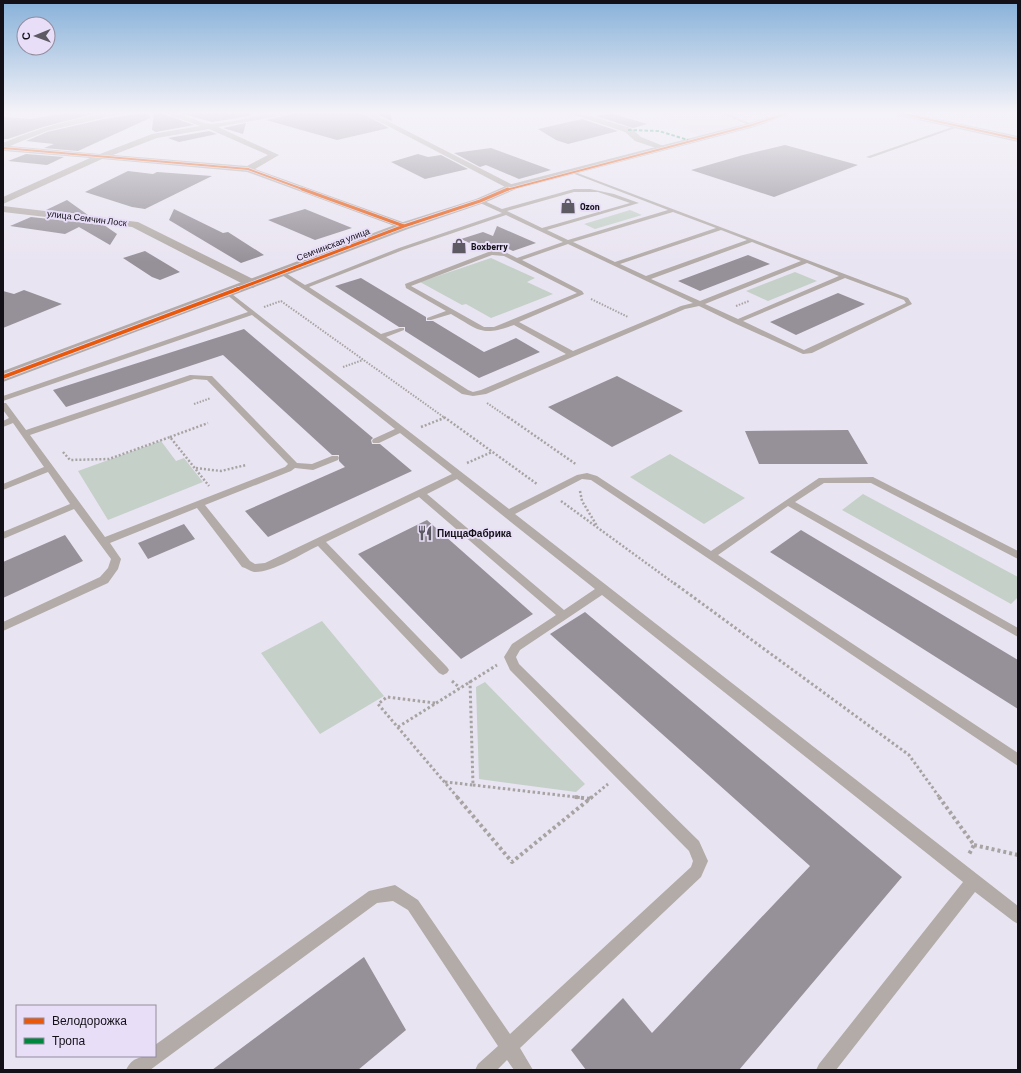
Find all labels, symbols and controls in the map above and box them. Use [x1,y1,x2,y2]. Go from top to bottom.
north arrow [16,16,56,56]
text: С [19,32,32,40]
shop icon: Ozon [559,197,577,215]
place label: Ozon [580,201,600,212]
street label: улица Семчин Лоск [47,208,127,228]
street label: Семчинская улица [295,225,371,263]
shop icon: Boxberry [450,237,468,255]
place label: Boxberry [471,241,508,252]
restaurant icon: ПиццаФабрика [416,524,434,542]
place label: ПиццаФабрика [437,527,512,539]
legend [16,1005,156,1057]
text: Велодорожка [52,1013,127,1028]
text: Тропа [52,1033,86,1048]

